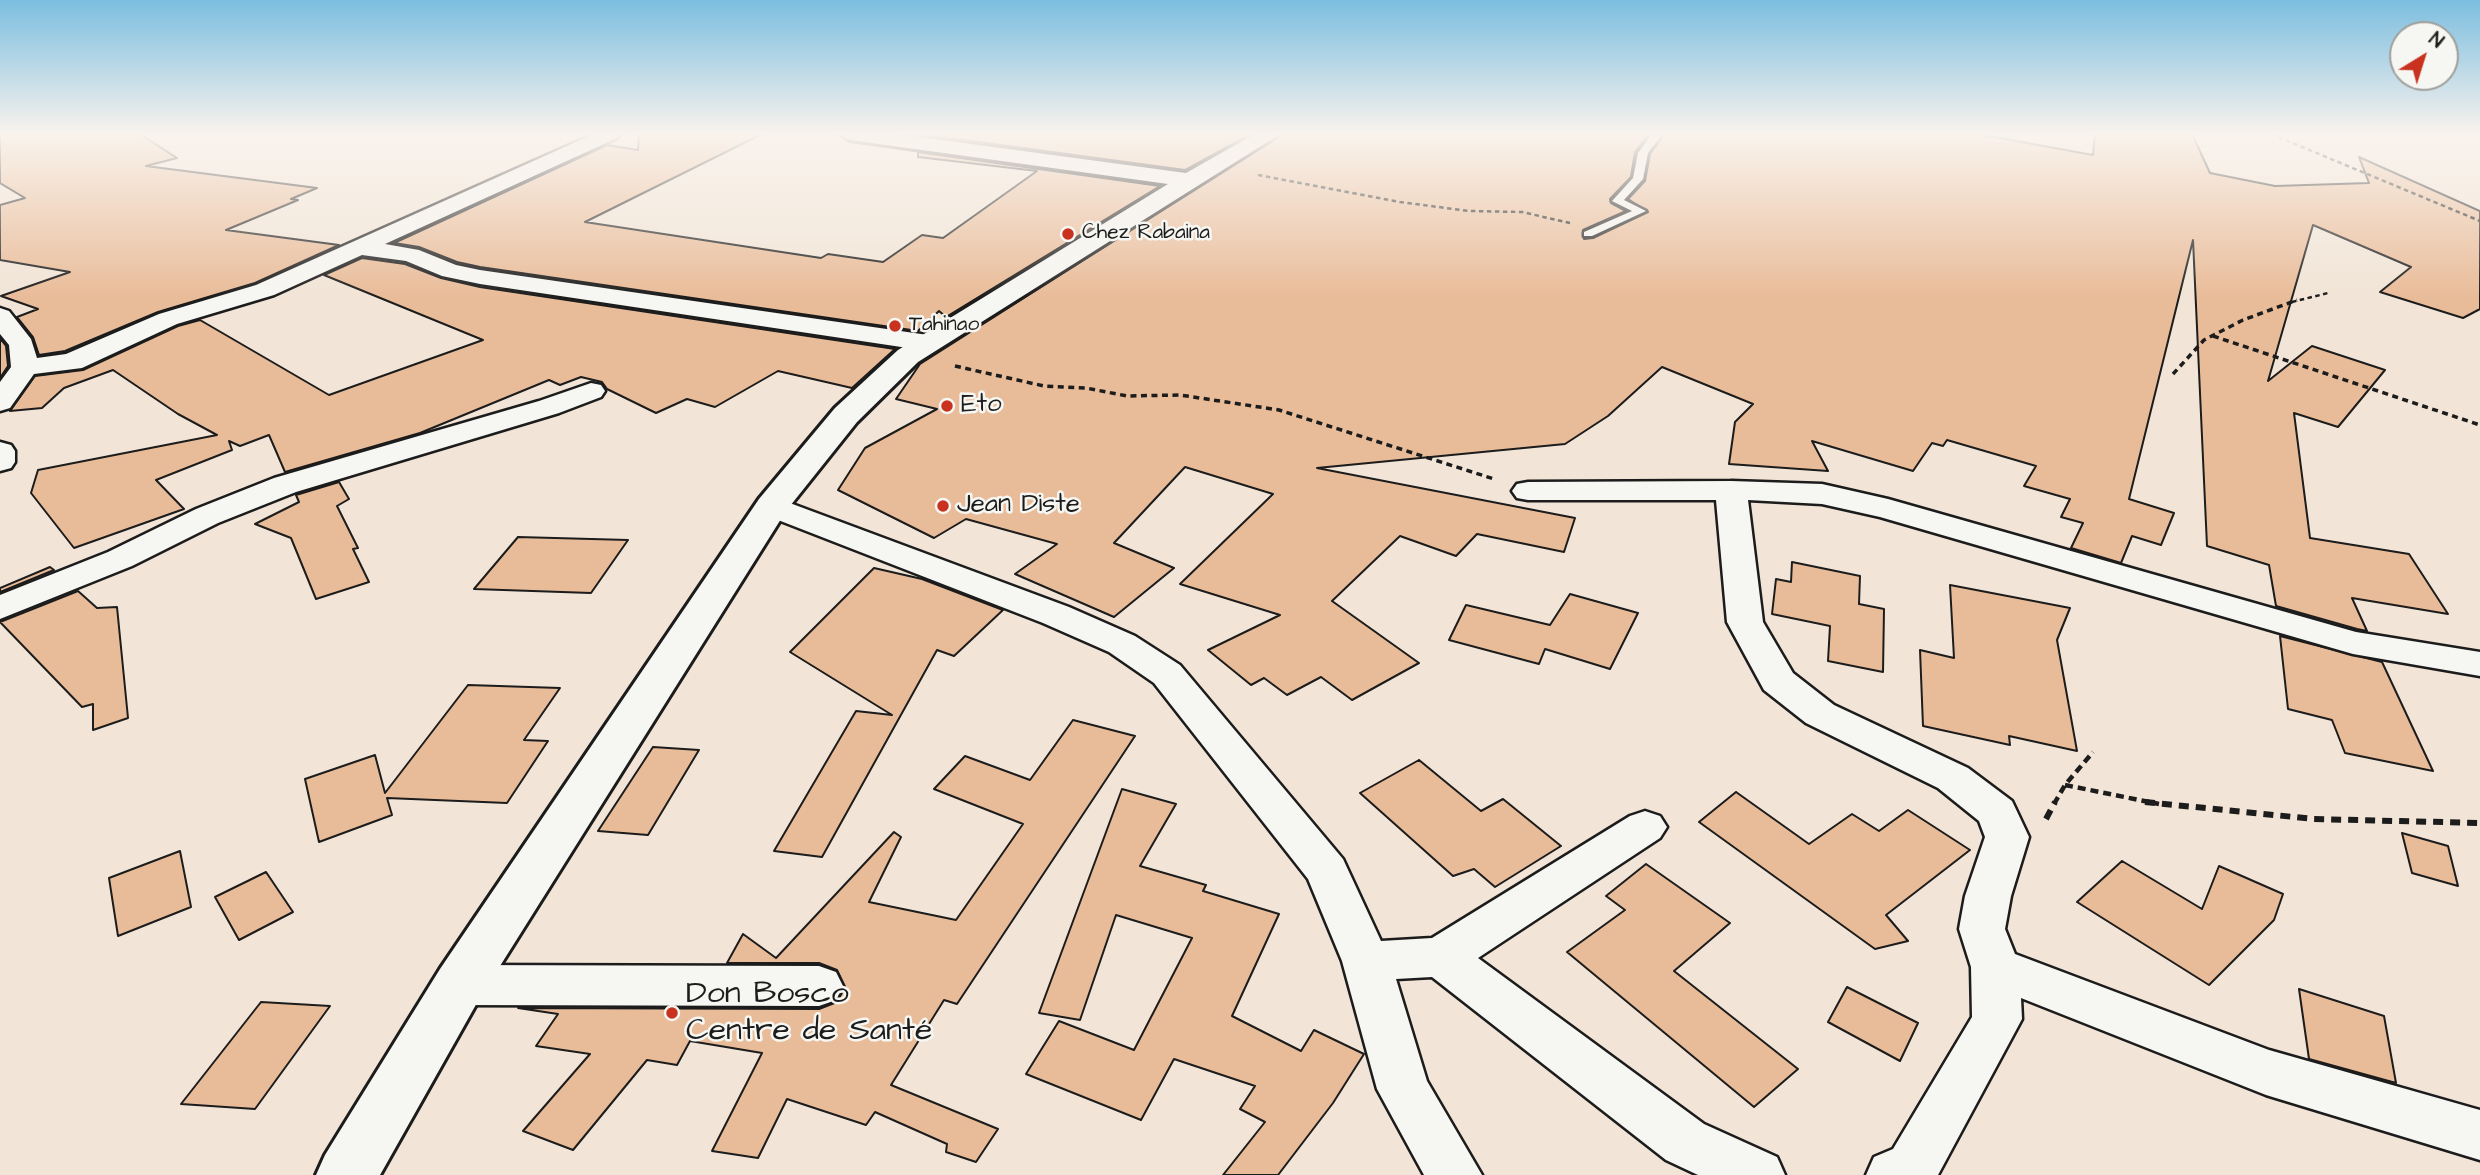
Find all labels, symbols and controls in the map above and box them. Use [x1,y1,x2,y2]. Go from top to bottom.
north arrow [2389,21,2459,91]
text: N [2423,26,2449,55]
place label: Chez Rabaina [1082,221,1210,247]
marker: Chez Rabaina [1060,226,1076,242]
place label: Tahinao [909,313,979,339]
marker: Tahinao [887,318,903,334]
place label: Eto [961,390,1002,422]
marker: Eto [939,398,955,414]
place label: Jean Diste [957,490,1080,522]
marker: Jean Diste [935,498,951,514]
place label: Don Bosco Centre de Santé [686,976,932,1051]
marker: Don Bosco Centre de Santé [664,1005,680,1021]

